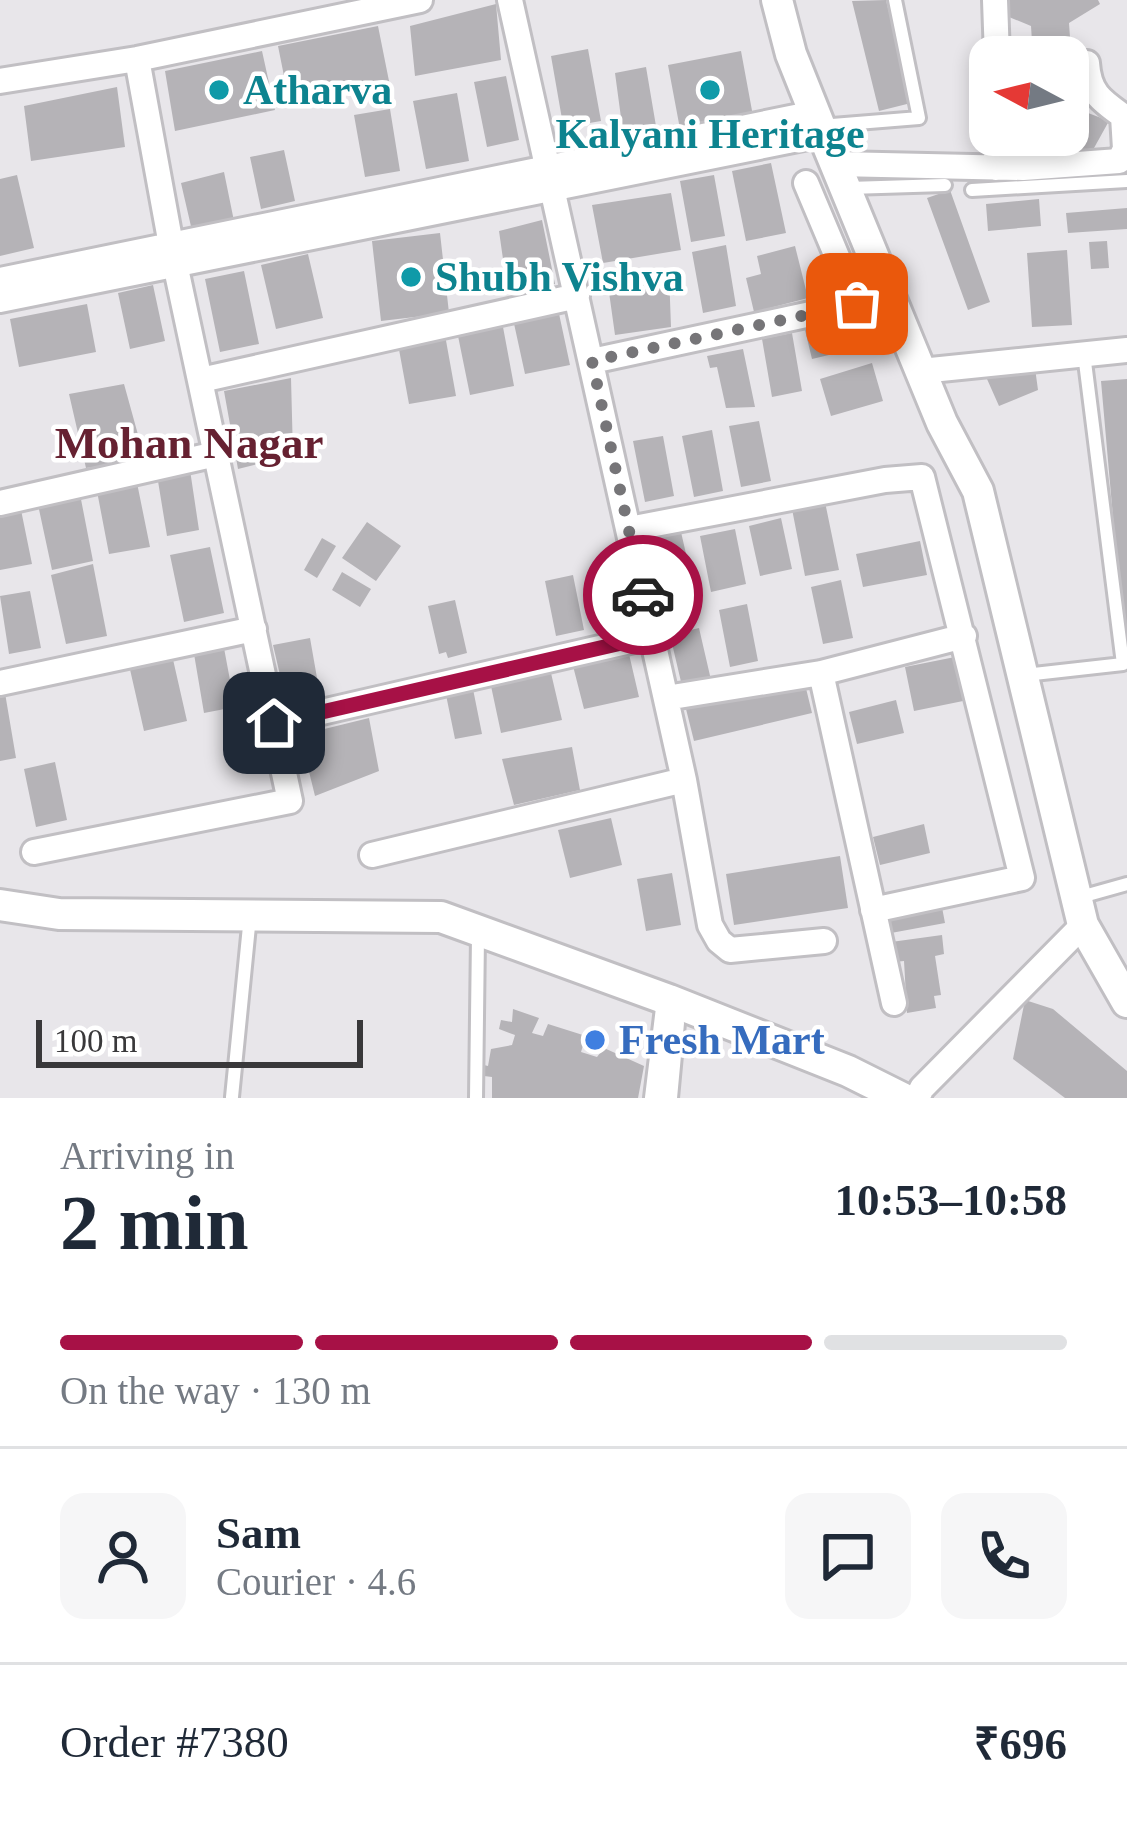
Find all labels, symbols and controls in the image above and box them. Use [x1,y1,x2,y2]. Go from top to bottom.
north arrow [969,36,1089,156]
map controls [969,36,1089,156]
place label: Atharva [243,67,392,113]
marker: Atharva [206,77,232,103]
marker: Kalyani Heritage [697,77,723,103]
place label: Kalyani Heritage [555,111,865,157]
pin [806,253,908,355]
place label: Shubh Vishva [435,254,684,300]
marker: Shubh Vishva [398,264,424,290]
icon: bag [824,271,890,337]
district label: Mohan Nagar [55,418,323,468]
courier [583,535,703,655]
icon: car [610,562,676,628]
pin [223,672,325,774]
icon: home [241,690,307,756]
scale bar [36,1014,363,1067]
place label: Fresh Mart [619,1017,825,1063]
text: 100 m [54,1023,137,1059]
marker: Fresh Mart [582,1027,608,1053]
text: Arriving in [60,1134,234,1177]
text: 10:53–10:58 [835,1175,1067,1225]
text: 2 min [60,1179,249,1266]
text: On the way · 130 m [60,1369,371,1412]
button: person [60,1493,186,1619]
button: chat [785,1493,911,1619]
button: phone [941,1493,1067,1619]
text: Sam [216,1508,301,1558]
text: Courier · 4.6 [216,1560,416,1603]
text: Order #7380 [60,1717,289,1767]
text: ₹696 [974,1719,1067,1769]

